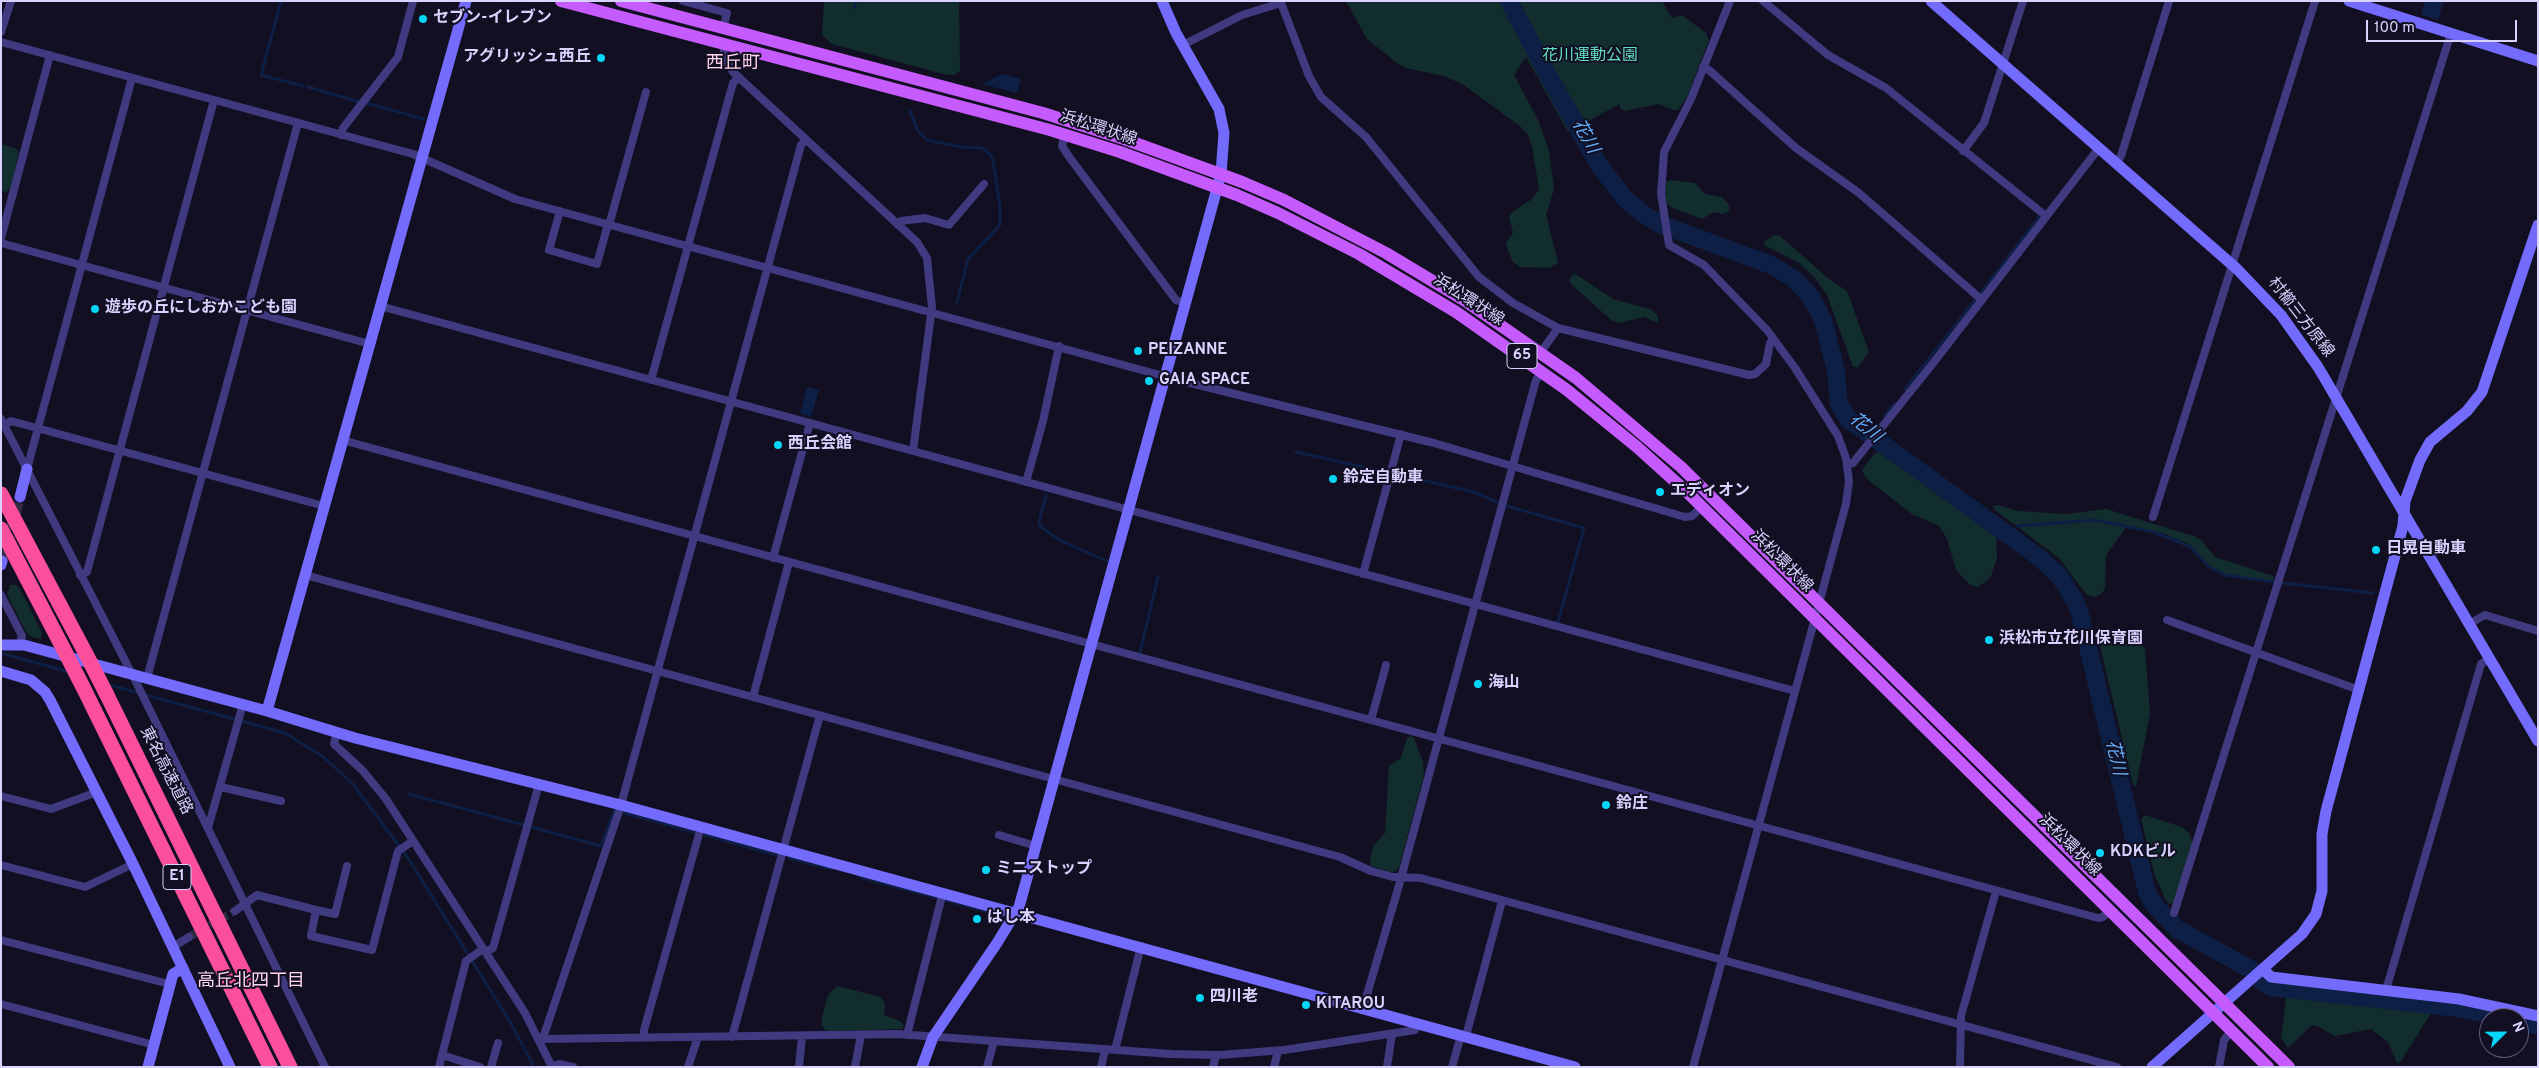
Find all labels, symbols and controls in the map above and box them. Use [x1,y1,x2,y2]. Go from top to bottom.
place label: セブン-イレブン [433,9,552,29]
scale bar [2369,10,2520,42]
marker: セブン-イレブン [417,13,429,25]
text: 100 m [2374,19,2415,38]
park label: 花川運動公園 [1542,47,1638,67]
place label: アグリッシュ西丘 [463,48,591,68]
marker: アグリッシュ西丘 [595,52,607,64]
district label: 西丘町 [706,53,760,75]
street label: 浜松環状線 [1057,108,1139,150]
water label: 花川 [1566,116,1602,158]
street label: 浜松環状線 [1429,271,1507,331]
street label: 村櫛三方原線 [2263,274,2337,362]
place label: 遊歩の丘にしおかこども園 [105,299,297,319]
marker: 遊歩の丘にしおかこども園 [89,303,101,315]
place label: PEIZANNE [1148,341,1227,361]
road number: 65 [1507,344,1537,368]
marker: PEIZANNE [1132,345,1144,357]
place label: GAIA SPACE [1159,371,1250,391]
marker: GAIA SPACE [1143,375,1155,387]
water label: 花川 [1844,409,1886,449]
place label: 西丘会館 [788,435,852,455]
marker: 西丘会館 [772,439,784,451]
place label: 鈴定自動車 [1343,469,1423,489]
marker: 鈴定自動車 [1327,473,1339,485]
place label: エディオン [1670,482,1750,502]
marker: エディオン [1654,486,1666,498]
street label: 浜松環状線 [1746,527,1816,597]
place label: 日晃自動車 [2386,540,2466,560]
marker: 日晃自動車 [2370,544,2382,556]
place label: 浜松市立花川保育園 [1999,630,2143,650]
marker: 浜松市立花川保育園 [1983,634,1995,646]
place label: 海山 [1488,674,1520,694]
marker: 海山 [1472,678,1484,690]
street label: 東名高速道路 [135,724,195,818]
water label: 花川 [2099,738,2129,778]
place label: 鈴庄 [1616,795,1648,815]
marker: 鈴庄 [1600,799,1612,811]
street label: 浜松環状線 [2034,811,2104,881]
place label: KDKビル [2110,843,2176,863]
marker: KDKビル [2094,847,2106,859]
place label: ミニストップ [996,860,1092,880]
road number: E1 [163,864,191,890]
marker: ミニストップ [980,864,992,876]
place label: はし本 [987,909,1035,929]
marker: はし本 [971,913,983,925]
district label: 高丘北四丁目 [197,971,305,993]
place label: 四川老 [1210,988,1258,1008]
marker: 四川老 [1194,992,1206,1004]
place label: KITAROU [1316,995,1385,1015]
marker: KITAROU [1300,999,1312,1011]
north arrow [2479,1008,2529,1058]
text: N [2508,1019,2527,1035]

